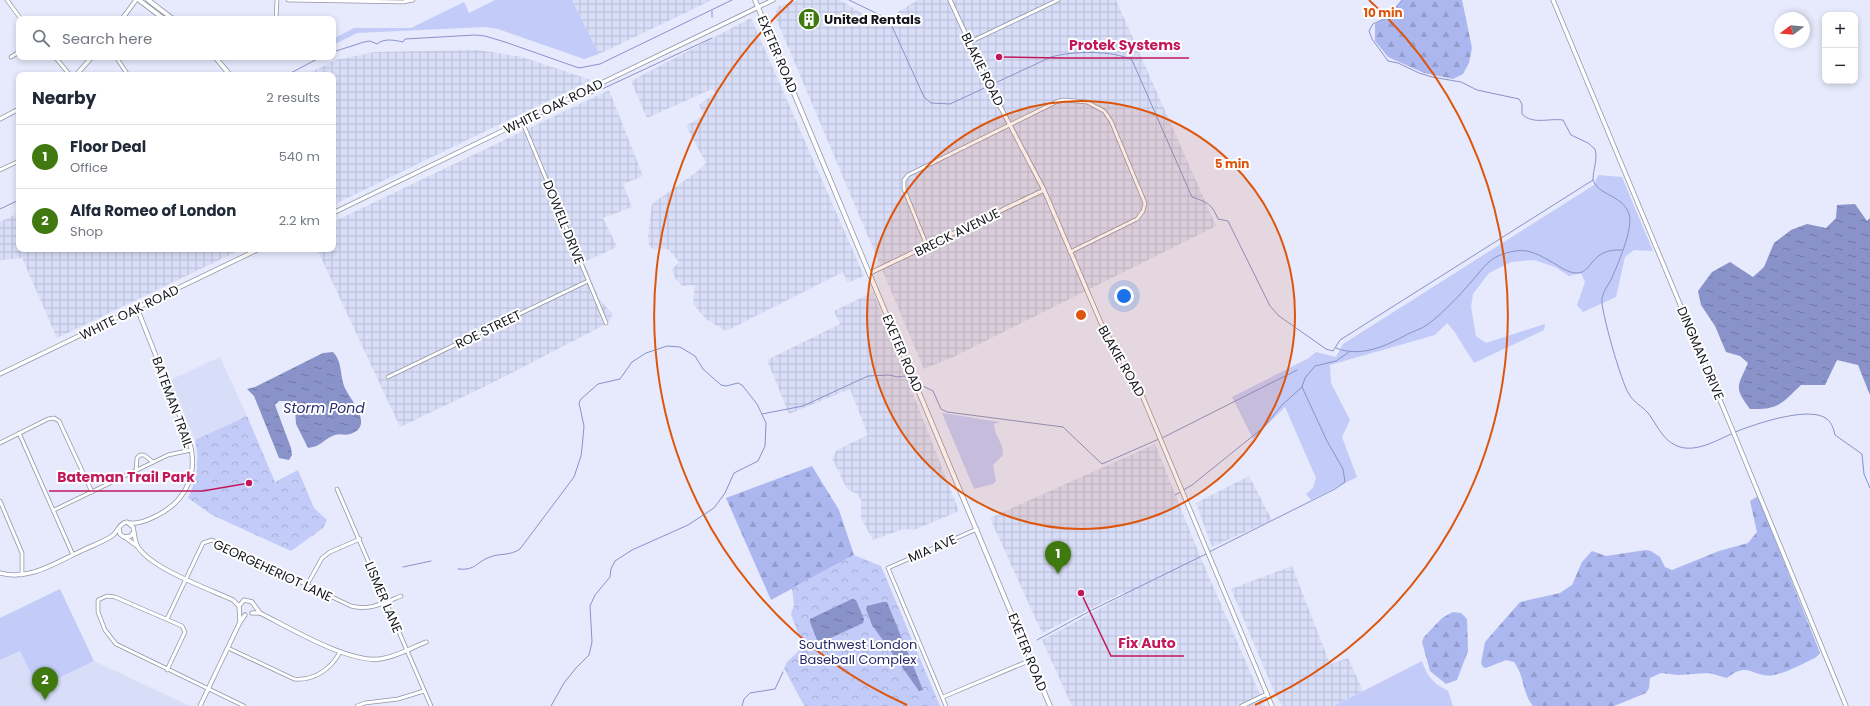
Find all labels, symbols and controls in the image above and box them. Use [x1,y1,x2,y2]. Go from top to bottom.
text: 10 min [1363,4,1403,21]
building icon: United Rentals [796,6,822,32]
place label: United Rentals [824,10,921,29]
street label: EXETER ROAD [753,12,802,96]
north arrow [1774,12,1810,48]
map controls [1822,12,1858,84]
button: + [1822,12,1858,48]
search box [16,16,336,60]
icon: search [30,27,52,49]
text: Search here [62,28,152,49]
street label: BLAKIE ROAD [957,29,1009,109]
callout: Protek Systems [1061,32,1189,58]
text: Protek Systems [1069,35,1181,55]
button: − [1822,48,1858,84]
street label: WHITE OAK ROAD [500,74,606,139]
text: Nearby [32,86,96,110]
text: 2 results [266,88,320,107]
text: Floor Deal [70,136,146,157]
text: 1 [43,147,47,166]
text: 540 m [279,147,320,166]
text: 5 min [1215,155,1249,172]
text: Office [70,158,108,177]
street label: DOWELL DRIVE [538,177,589,267]
text: Alfa Romeo of London [70,200,236,221]
street label: BRECK AVENUE [911,204,1003,261]
text: 2 [41,211,49,230]
text: 2.2 km [279,211,320,230]
text: Shop [70,222,103,241]
street label: WHITE OAK ROAD [76,280,182,345]
your location [1114,286,1134,306]
street label: DINGMAN DRIVE [1672,303,1729,403]
street label: ROE STREET [452,305,524,354]
centre of rings [1074,308,1088,322]
street label: EXETER ROAD [878,311,927,395]
street label: BLAKIE ROAD [1093,322,1150,400]
street label: BATEMAN TRAIL [147,354,198,451]
water label: Storm Pond [283,398,365,418]
callout: Bateman Trail Park [49,465,203,491]
text: Bateman Trail Park [57,467,195,487]
street label: MIA AVE [905,530,959,567]
street label: GEORGEHERIOT LANE [210,535,335,606]
pin: 1 [1045,541,1071,574]
street label: LISMER LANE [360,559,407,636]
street label: EXETER ROAD [1003,610,1052,694]
callout: Fix Auto [1111,630,1184,656]
text: Fix Auto [1118,633,1176,653]
park label: Southwest London Baseball Complex [799,635,917,669]
pin: 2 [32,667,58,700]

